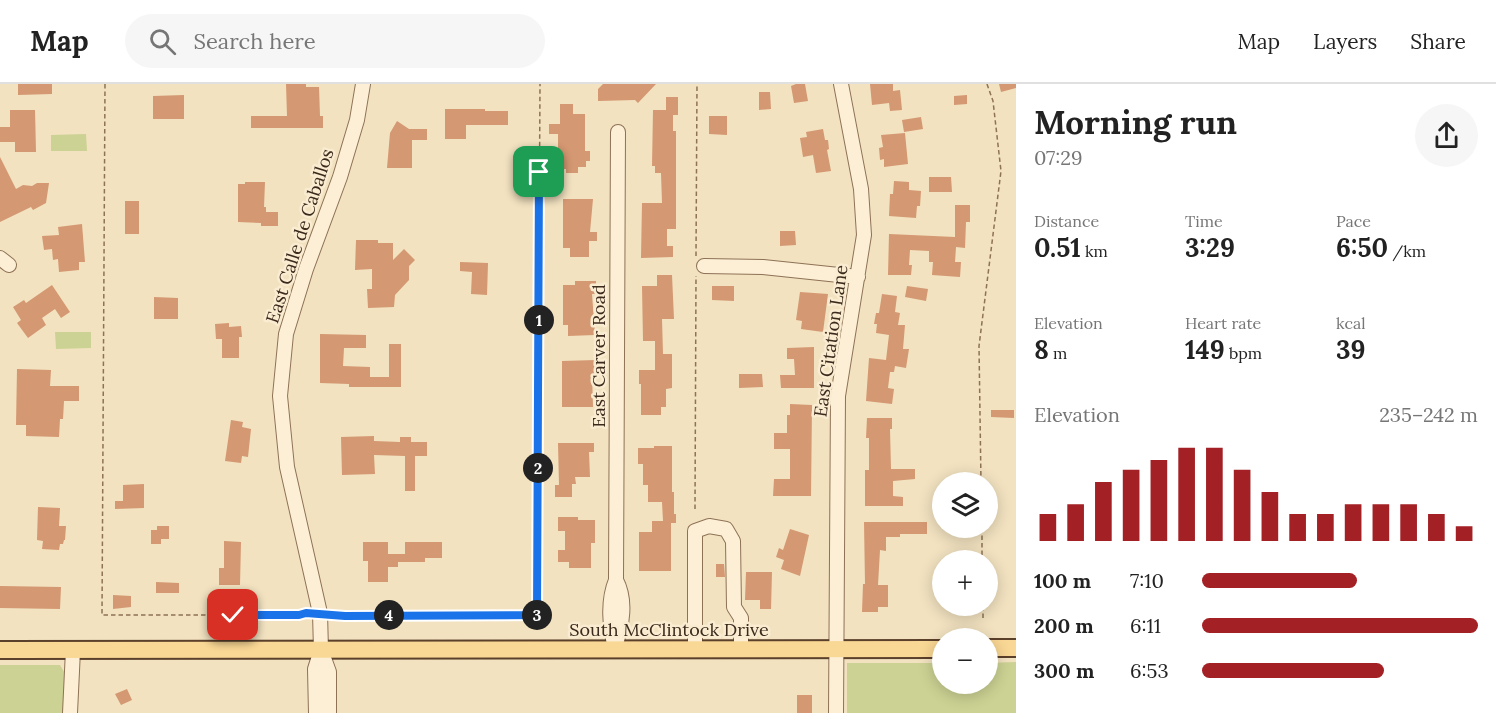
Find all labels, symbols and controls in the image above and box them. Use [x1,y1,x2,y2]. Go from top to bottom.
search box [125,14,545,68]
text: Map [30,23,89,59]
icon: search [146,25,179,58]
text: Search here [194,27,316,55]
text: Map [1237,28,1280,55]
text: Layers [1313,28,1377,55]
text: Share [1410,28,1466,55]
text: Morning run [1034,101,1237,143]
button: share [1415,104,1478,167]
text: 07:29 [1034,145,1083,170]
street label: East Calle de Caballos [260,146,339,326]
pin [513,146,564,197]
icon: arrive [522,155,555,188]
text: Distance [1034,211,1099,231]
text: Time [1185,211,1223,231]
text: Pace [1336,211,1371,231]
text: 0.51 [1034,231,1081,264]
text: 3:29 [1185,231,1235,264]
text: 6:50 [1336,231,1388,264]
text: km [1081,241,1108,261]
text: /km [1388,241,1426,261]
street label: East Citation Lane [808,263,853,419]
street label: East Carver Road [587,284,610,428]
pin: 1 [524,305,554,335]
text: 1 [536,310,542,330]
text: Elevation [1034,313,1103,333]
text: Heart rate [1185,313,1261,333]
text: kcal [1336,313,1366,333]
text: 8 [1034,333,1049,366]
text: 149 [1185,333,1225,366]
text: 39 [1336,333,1366,366]
text: m [1049,343,1067,363]
text: bpm [1225,343,1262,363]
text: Elevation [1034,402,1120,427]
text: 235–242 m [1379,402,1478,427]
pin: 2 [523,453,553,483]
text: 2 [534,458,542,478]
map controls [932,472,998,694]
button: layers [932,472,998,538]
button: + [932,550,998,616]
text: 100 m [1034,568,1091,593]
text: 7:10 [1130,568,1164,593]
pin [207,589,258,640]
icon: check [216,598,249,631]
pin: 4 [374,600,404,630]
pin: 3 [522,600,552,630]
text: 4 [385,605,393,625]
text: 3 [533,605,541,625]
text: 200 m [1034,613,1094,638]
text: 6:11 [1130,613,1161,638]
street label: South McClintock Drive [569,618,769,641]
button: − [932,628,998,694]
text: 300 m [1034,658,1094,683]
text: 6:53 [1130,658,1169,683]

